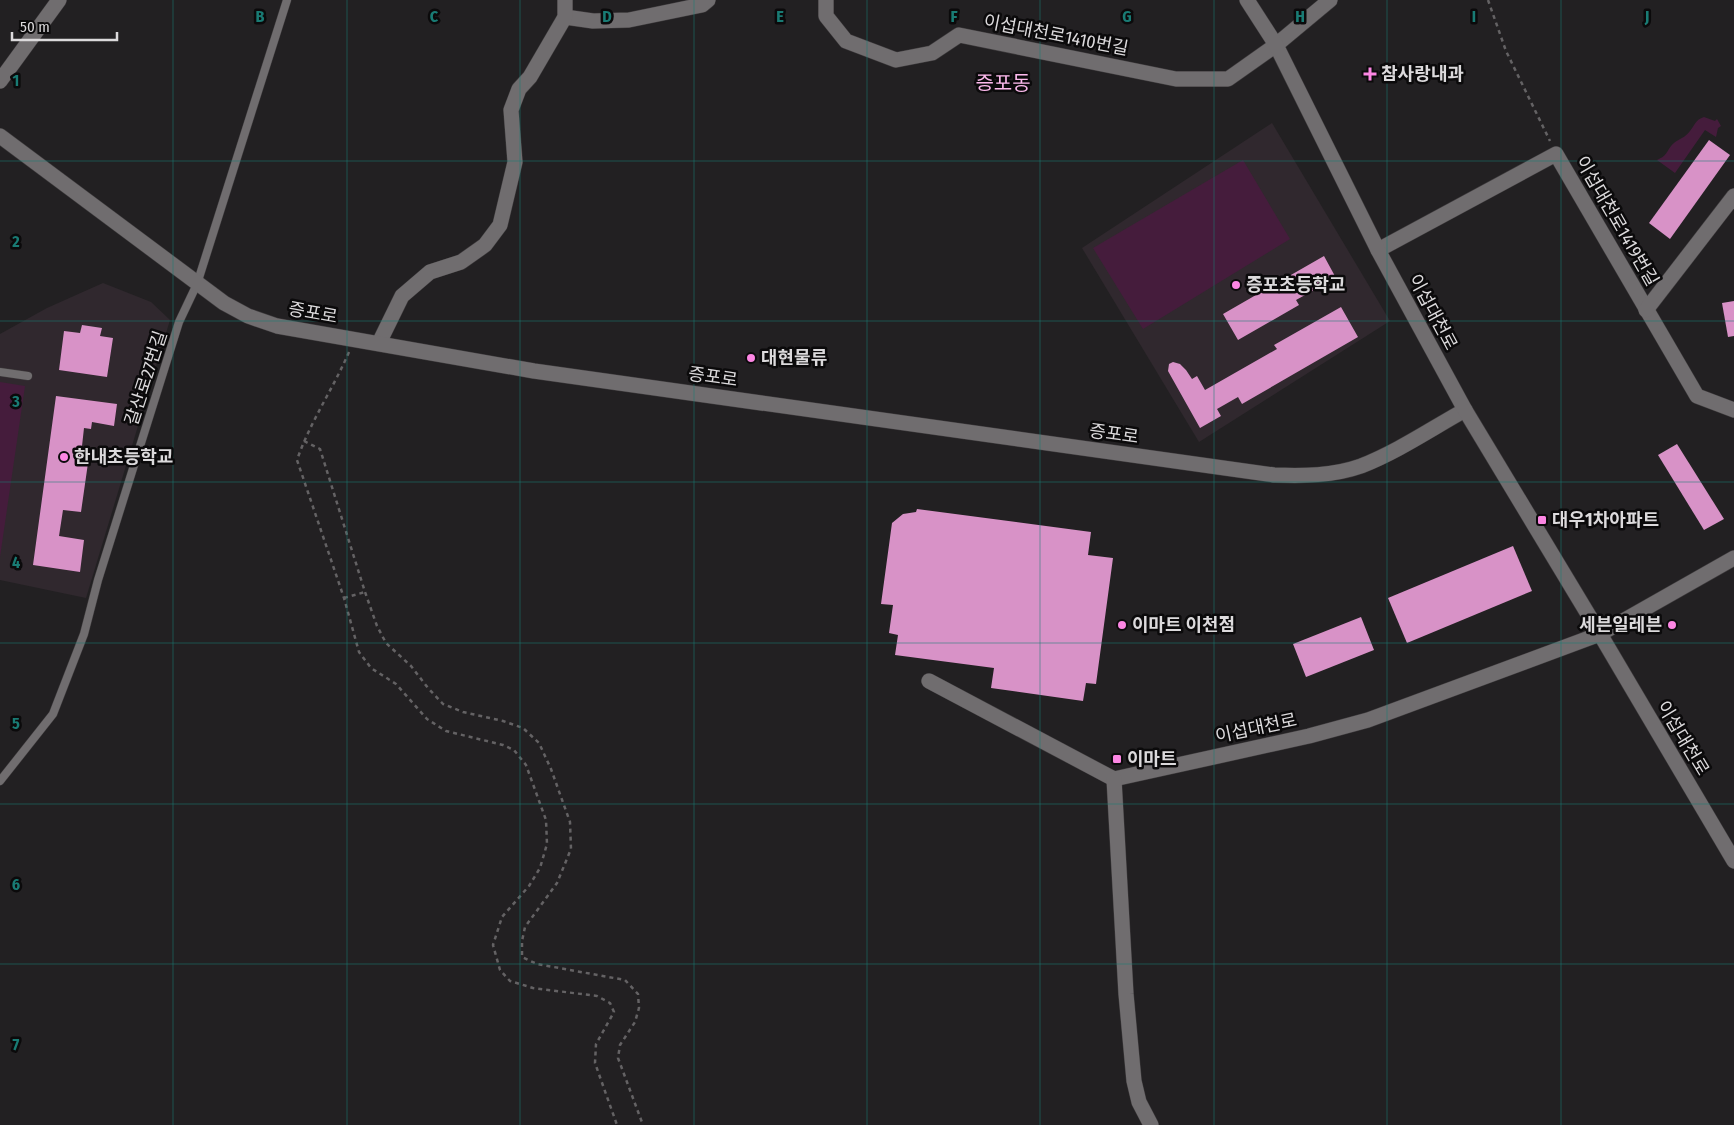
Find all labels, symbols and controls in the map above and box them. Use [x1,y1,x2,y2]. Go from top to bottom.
text: B [256,7,265,26]
text: C [430,7,439,26]
text: D [602,7,612,26]
text: E [776,7,784,26]
text: F [950,7,958,26]
text: G [1122,7,1132,26]
text: H [1295,7,1305,26]
text: I [1472,7,1476,26]
text: J [1644,7,1649,26]
scale bar [12,10,118,42]
street label: 이섭대천로1410번길 [982,10,1130,60]
text: 50 m [20,18,50,36]
place label: 참사랑내과 [1381,63,1464,85]
marker: 참사랑내과 [1363,67,1377,81]
text: 1 [13,71,19,90]
district label: 증포동 [975,71,1031,95]
street label: 이섭대천로1419번길 [1571,152,1663,290]
text: 2 [11,232,20,251]
street label: 이섭대천로 [1404,270,1462,354]
place label: 증포초등학교 [1246,274,1345,296]
marker: 증포초등학교 [1230,279,1242,291]
street label: 증포로 [287,298,339,328]
street label: 갈산로27번길 [120,328,172,428]
place label: 대현물류 [761,347,827,369]
marker: 대현물류 [745,352,757,364]
street label: 증포로 [687,363,739,391]
text: 3 [11,392,20,411]
street label: 증포로 [1088,420,1140,448]
place label: 한내초등학교 [74,446,173,468]
marker: 한내초등학교 [58,451,70,463]
place label: 대우1차아파트 [1552,509,1659,531]
marker: 대우1차아파트 [1536,514,1548,526]
text: 4 [12,553,20,572]
place label: 이마트 이천점 [1132,614,1235,636]
place label: 세븐일레븐 [1579,614,1662,636]
marker: 이마트 이천점 [1116,619,1128,631]
marker: 세븐일레븐 [1666,619,1678,631]
street label: 이섭대천로 [1652,697,1714,779]
street label: 이섭대천로 [1213,709,1299,747]
text: 5 [12,714,20,733]
place label: 이마트 [1127,748,1177,770]
marker: 이마트 [1111,753,1123,765]
text: 6 [12,875,20,894]
text: 7 [13,1035,20,1054]

